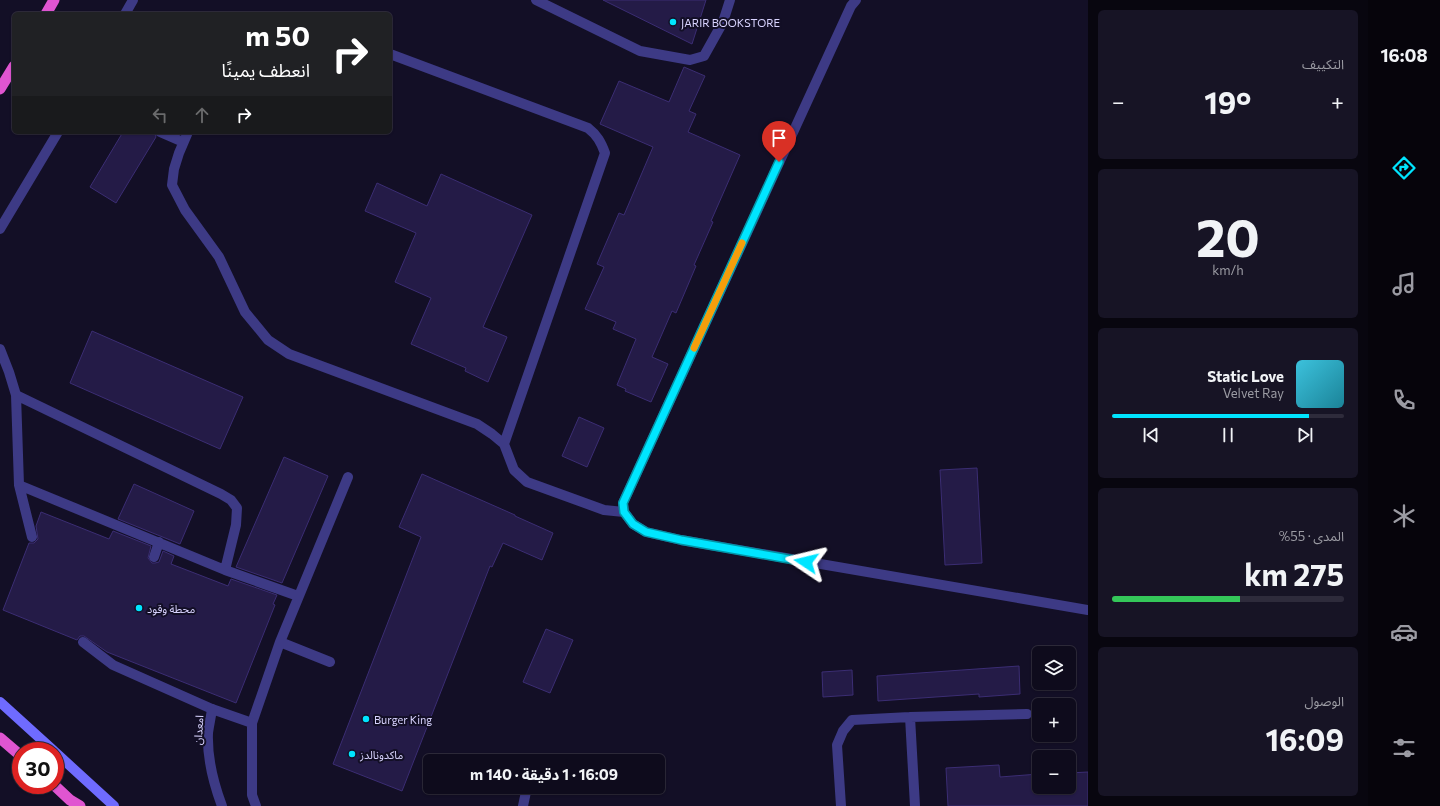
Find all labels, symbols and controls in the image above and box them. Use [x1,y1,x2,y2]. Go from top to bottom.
place label: JARIR BOOKSTORE [681,16,780,30]
marker: JARIR BOOKSTORE [668,17,678,27]
text: 50 m [245,18,310,52]
icon: right [324,28,376,80]
text: 16:08 [1380,44,1428,66]
text: التكييف [1302,56,1344,72]
text: انعطف يمينًا [222,59,310,81]
text: 19° [1204,83,1251,120]
text: − [1112,88,1125,115]
text: + [1331,88,1344,115]
icon: left [149,104,171,126]
icon: ahead [191,104,213,126]
icon: right [233,104,255,126]
pin [762,121,796,162]
icon: arrive [768,127,790,149]
icon: directions [1390,154,1418,182]
text: 20 [1196,204,1260,268]
text: km/h [1212,262,1244,278]
icon: music [1390,270,1418,298]
text: Static Love [1207,367,1284,385]
text: Velvet Ray [1223,385,1284,401]
icon: phone [1390,386,1418,414]
icon: previous [1140,424,1162,446]
icon: pause [1217,424,1239,446]
icon: next [1294,424,1316,446]
icon: climate [1390,502,1418,530]
text: المدى · 55% [1279,528,1344,544]
position arrow [785,541,827,583]
text: 275 km [1244,555,1344,592]
place label: محطة وقود [147,602,196,616]
marker: محطة وقود [134,603,144,613]
icon: car [1390,618,1418,646]
map controls [1032,646,1076,794]
button: layers [1032,646,1076,690]
text: الوصول [1304,693,1344,709]
button: + [1032,698,1076,742]
place label: Burger King [374,713,432,726]
marker: Burger King [361,714,371,724]
street label: امعدان [190,715,207,746]
text: 16:09 [1266,720,1344,757]
icon: filters [1390,734,1418,762]
speed limit sign: 30 [12,742,64,794]
place label: ماكدونالدز [359,748,403,762]
marker: ماكدونالدز [347,749,357,759]
button: − [1032,750,1076,794]
text: 16:09 · 1 دقيقة · 140 m [470,765,618,783]

